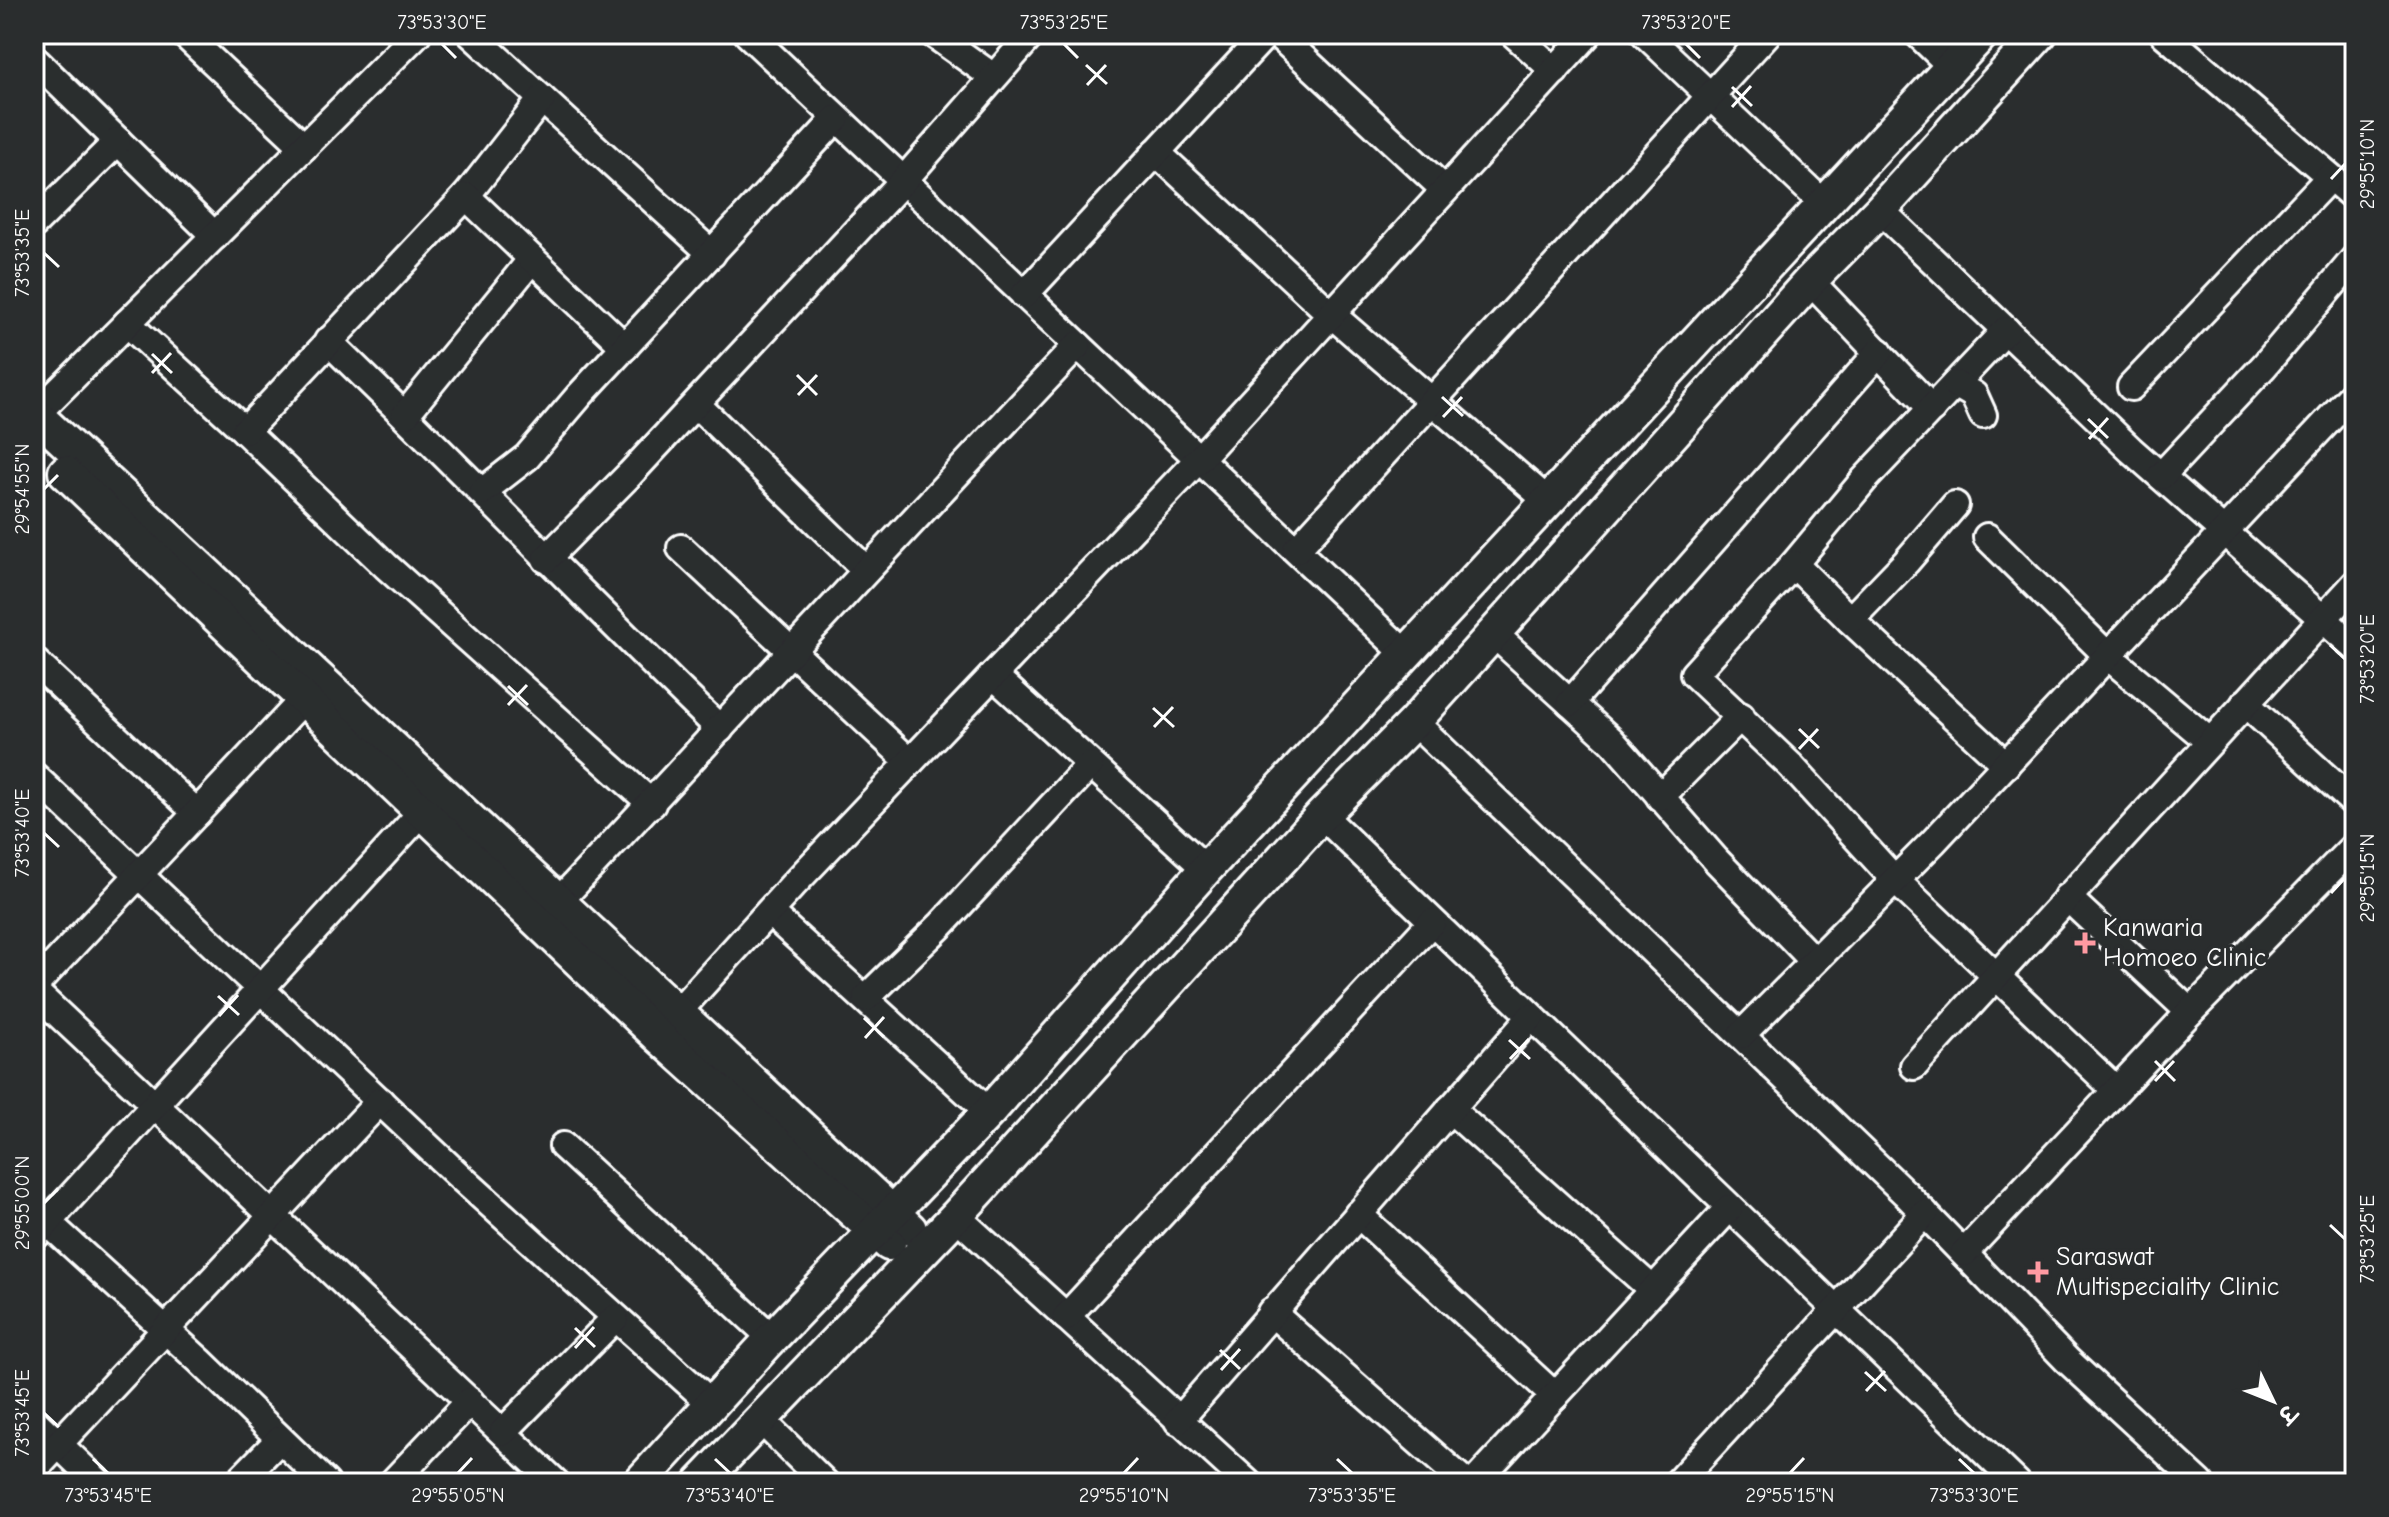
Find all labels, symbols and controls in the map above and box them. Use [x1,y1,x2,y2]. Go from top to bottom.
text: 73°53'30"E [397,11,487,34]
text: 73°53'25"E [1020,11,1108,34]
text: 73°53'20"E [1641,11,1731,34]
text: 29°55'10"N [2356,119,2379,209]
text: 73°53'35"E [11,209,34,297]
text: 29°54'55"N [11,444,34,534]
text: 73°53'20"E [2356,614,2379,704]
text: 73°53'40"E [11,789,34,877]
text: 29°55'15"N [2356,833,2379,923]
place label: Kanwaria Homoeo Clinic [2103,913,2267,973]
marker: Kanwaria Homoeo Clinic [2074,932,2096,954]
text: 29°55'00"N [11,1156,34,1250]
text: 73°53'25"E [2356,1195,2379,1283]
place label: Saraswat Multispeciality Clinic [2056,1242,2279,1302]
marker: Saraswat Multispeciality Clinic [2027,1261,2049,1283]
north arrow [2233,1361,2313,1441]
text: 73°53'45"E [11,1369,34,1457]
text: उ [2271,1398,2303,1430]
text: 73°53'45"E [64,1484,152,1507]
text: 29°55'05"N [411,1484,505,1507]
text: 73°53'40"E [686,1484,774,1507]
text: 29°55'10"N [1079,1484,1169,1507]
text: 73°53'35"E [1308,1484,1396,1507]
text: 29°55'15"N [1745,1484,1835,1507]
text: 73°53'30"E [1929,1484,2019,1507]

